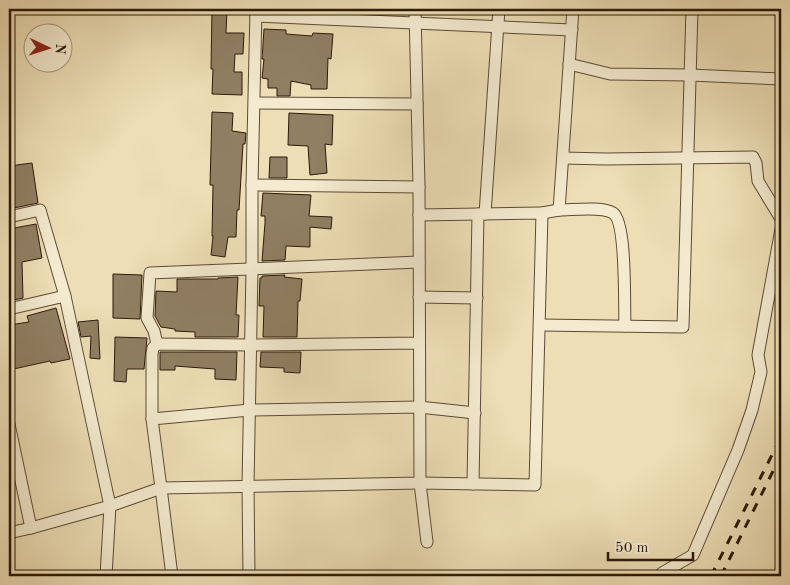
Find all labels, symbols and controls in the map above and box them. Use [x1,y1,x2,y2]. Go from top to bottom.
north arrow [22,22,72,72]
text: N [53,43,67,55]
scale bar [608,530,692,562]
text: 50 m [615,541,649,556]

